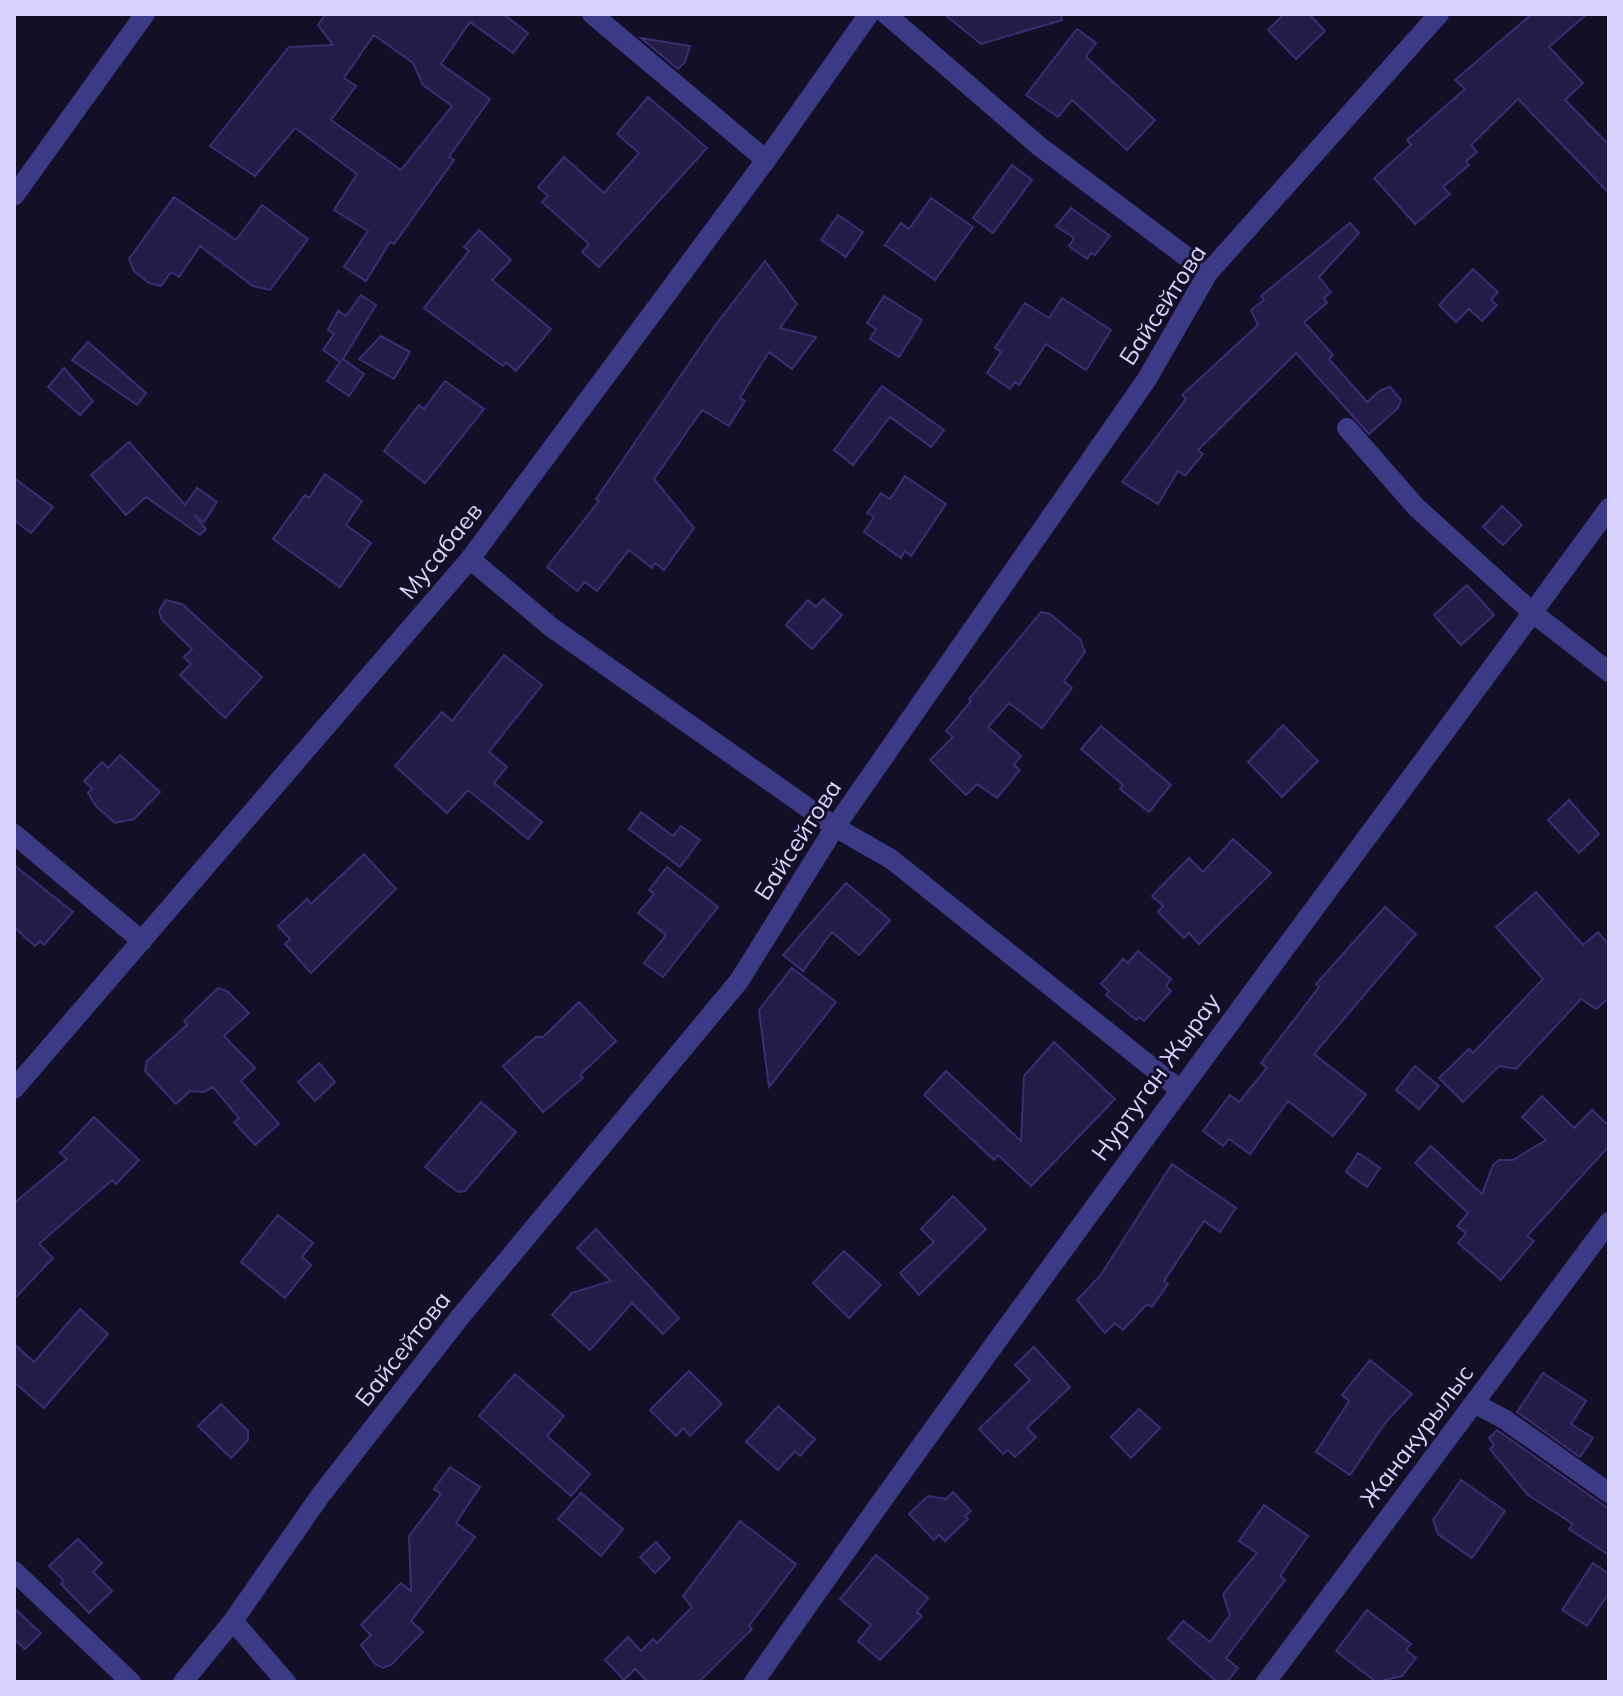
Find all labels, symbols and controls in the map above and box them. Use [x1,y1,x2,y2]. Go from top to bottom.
street label: Байсейтова [1112,239,1212,370]
street label: Мусабаев [392,496,488,605]
street label: Байсейтова [747,774,847,905]
street label: Нуртуган Жырау [1084,987,1226,1166]
street label: Байсейтова [348,1285,456,1412]
street label: Жанакурылыс [1353,1358,1479,1512]

